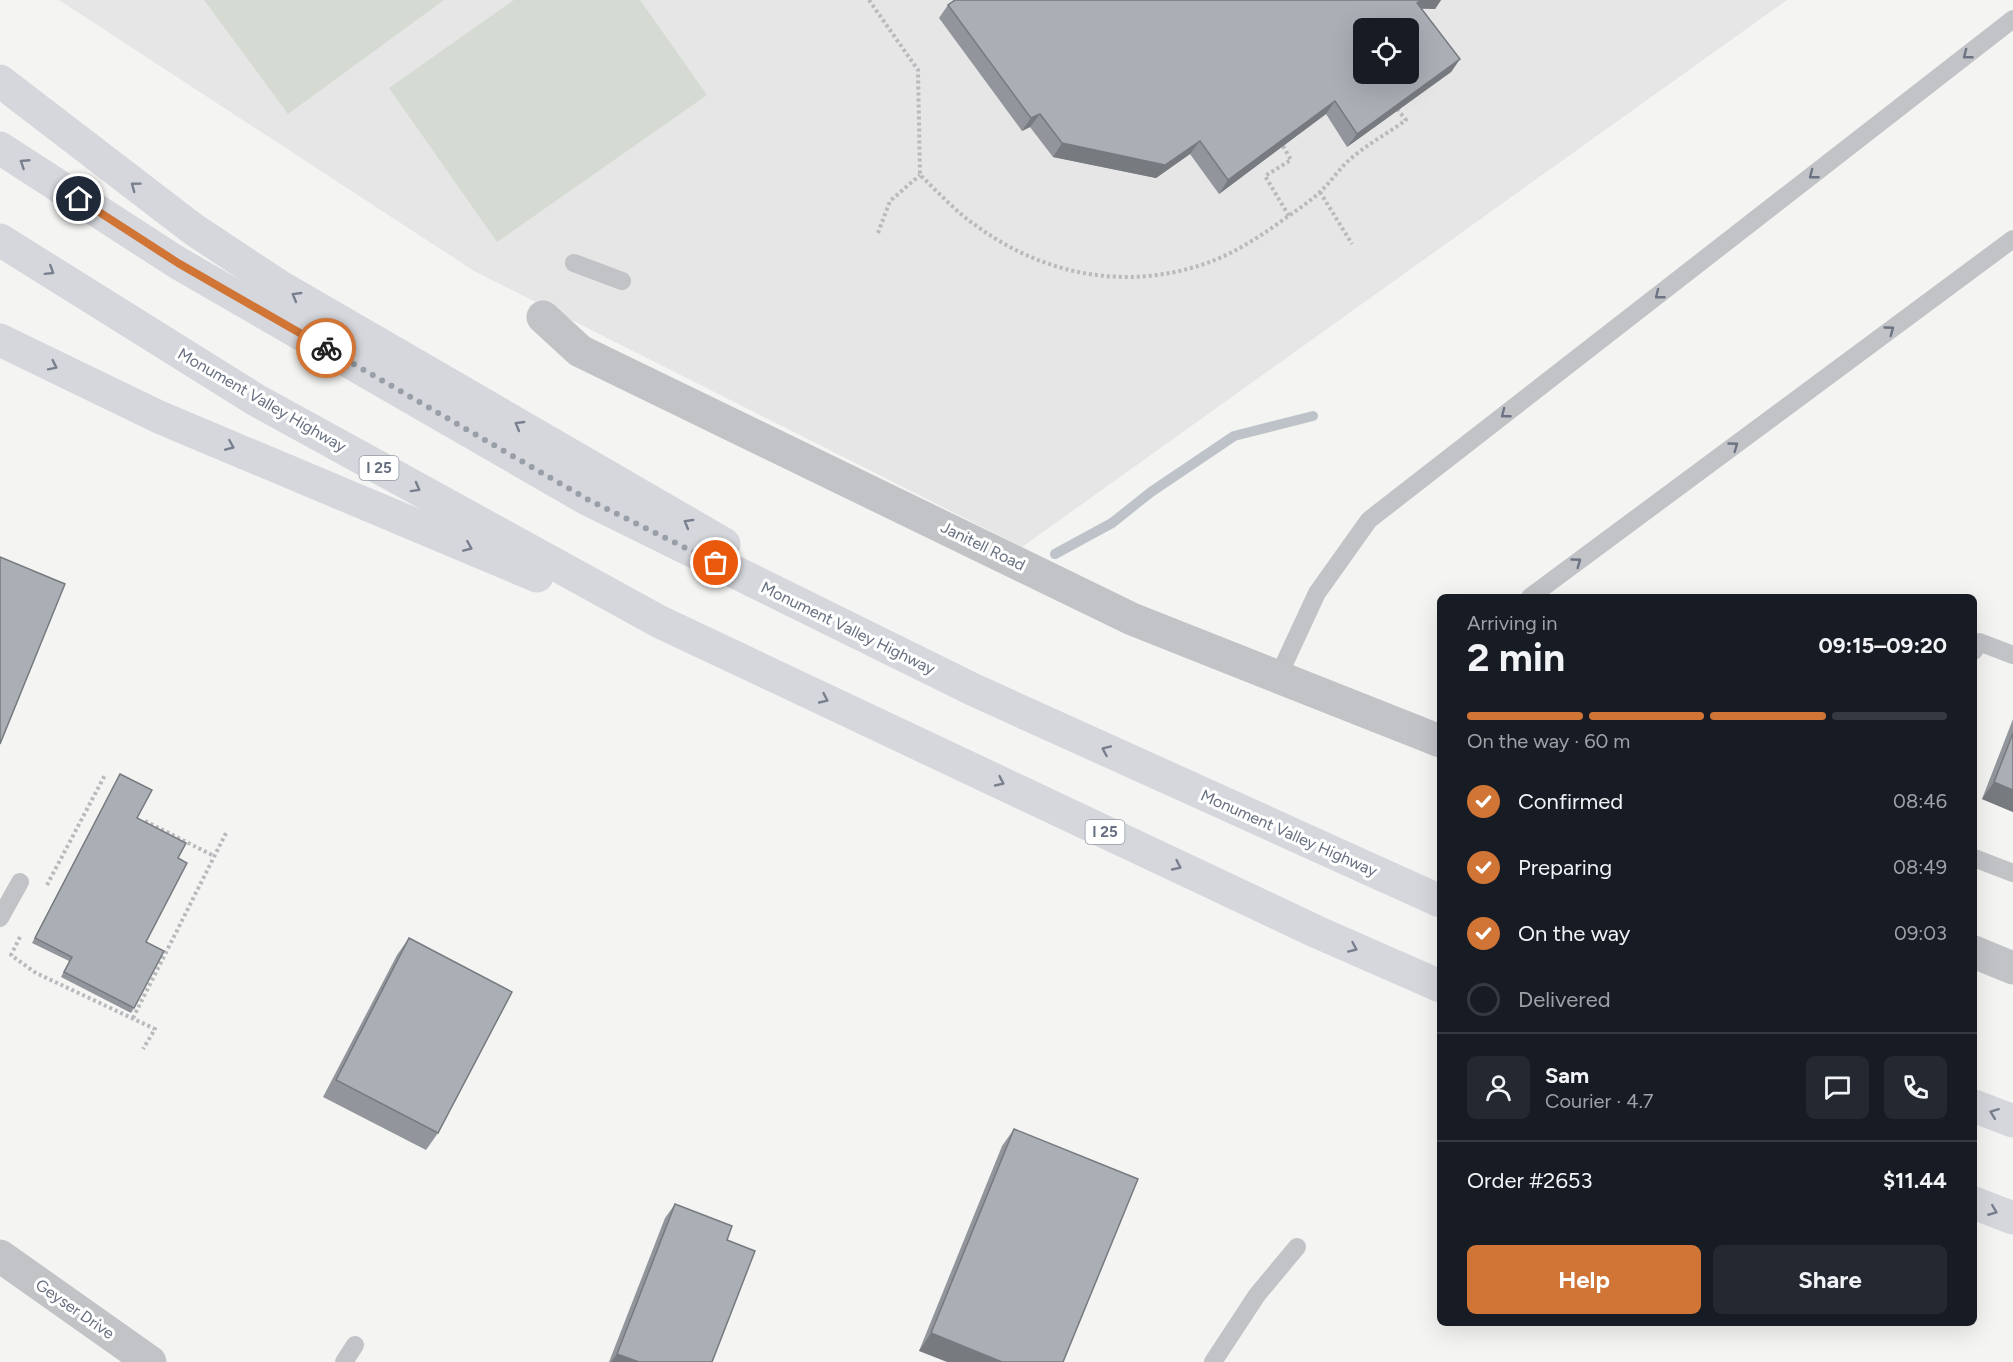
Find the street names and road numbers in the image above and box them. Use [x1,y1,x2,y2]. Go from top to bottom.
street label: Monument Valley Highway [174,344,350,456]
road number: I 25 [360,456,398,480]
street label: Janitell Road [938,517,1028,575]
street label: Monument Valley Highway [758,578,939,679]
street label: Monument Valley Highway [1198,785,1381,881]
road number: I 25 [1086,820,1124,844]
street label: Geyser Drive [32,1275,118,1343]

